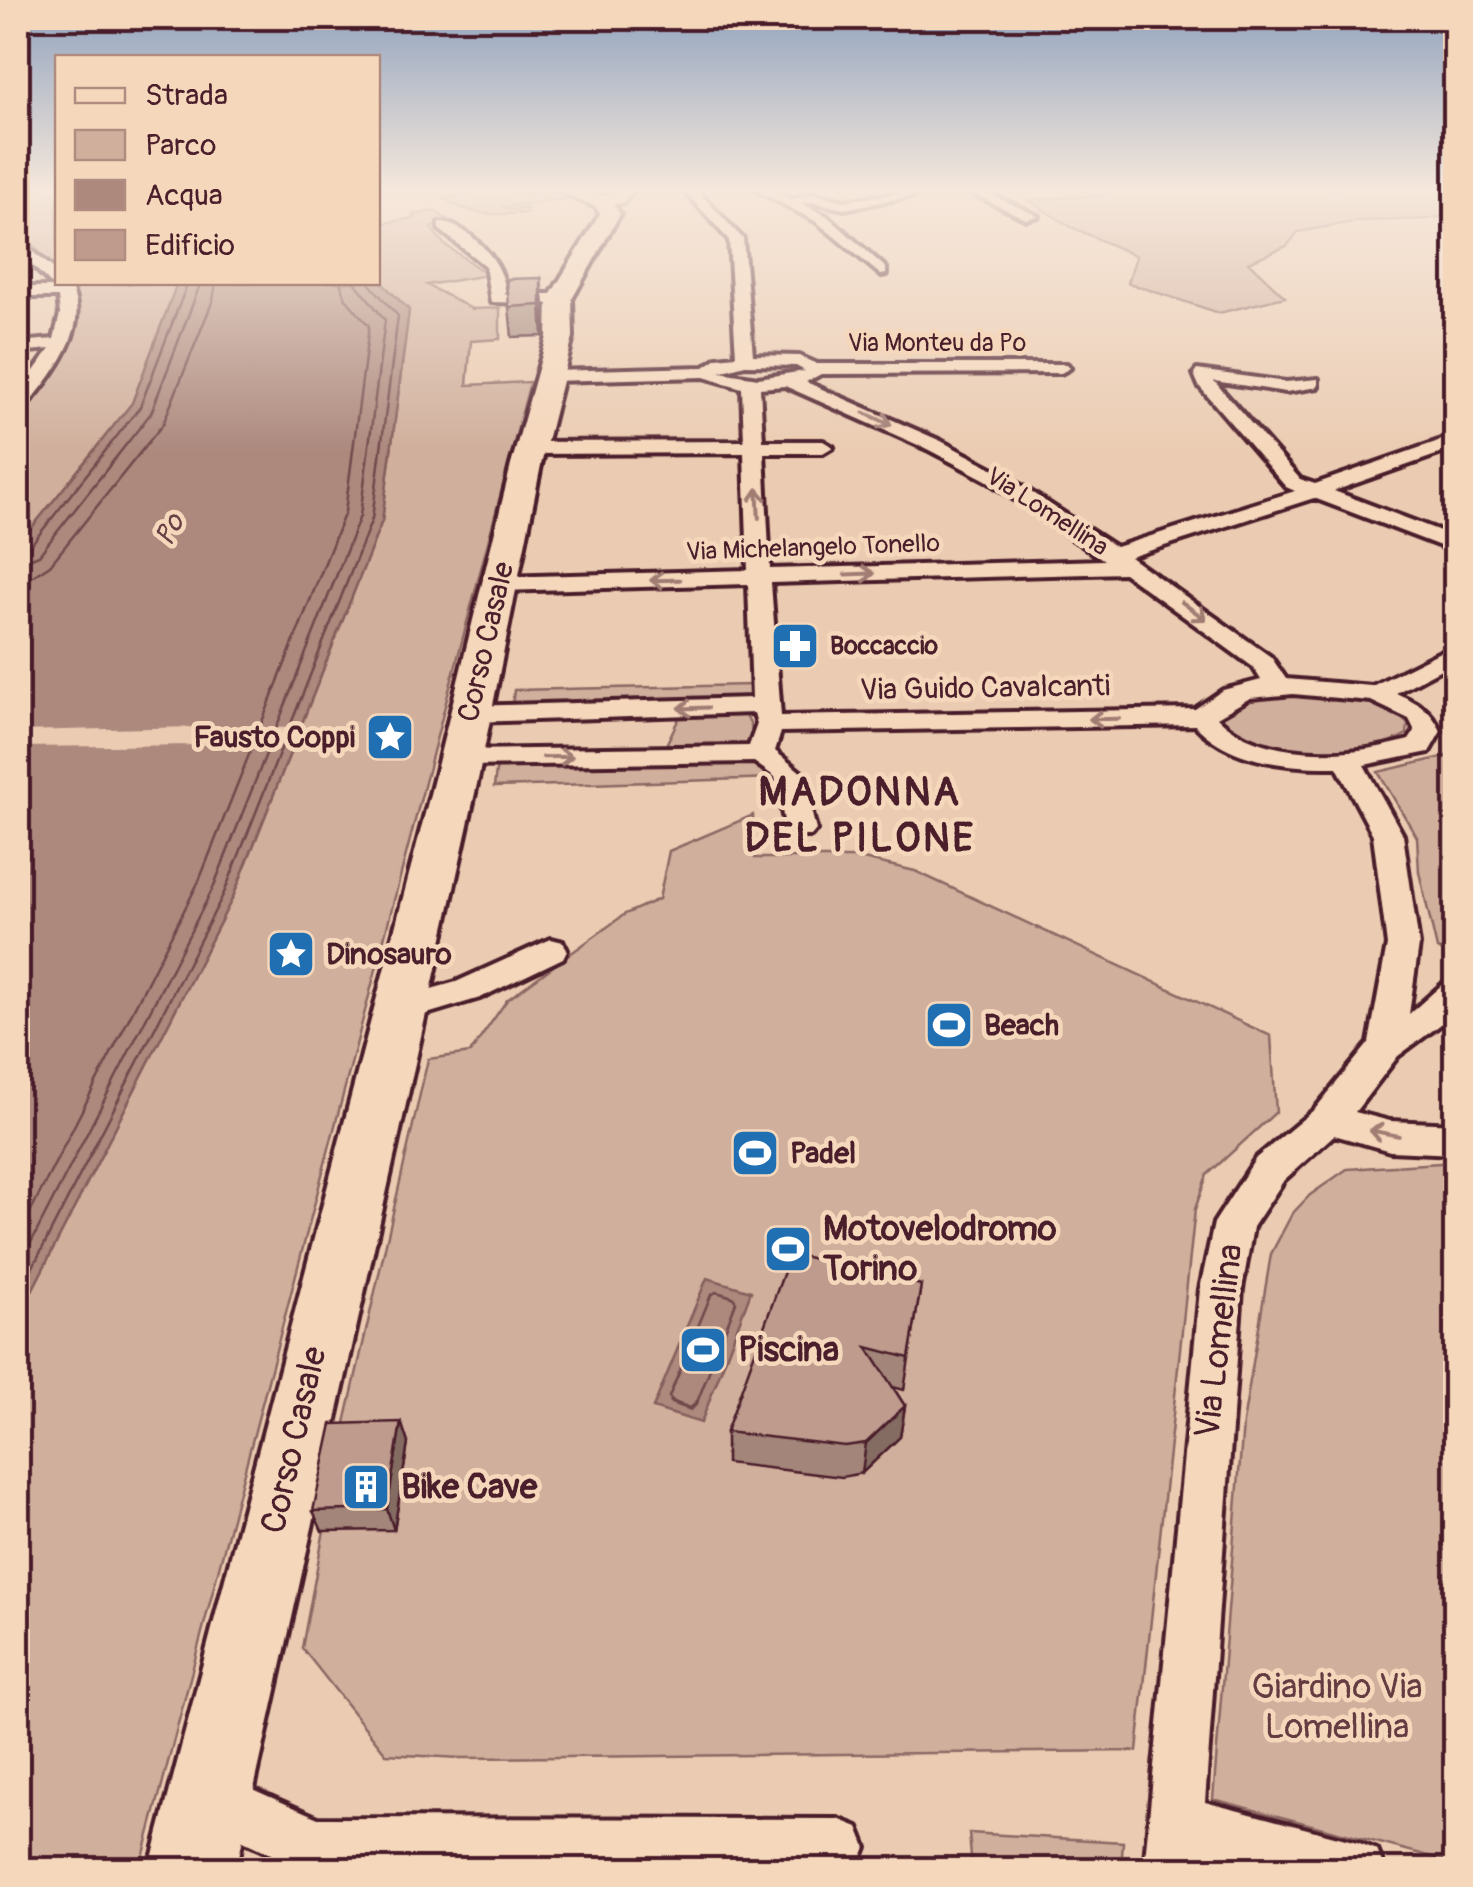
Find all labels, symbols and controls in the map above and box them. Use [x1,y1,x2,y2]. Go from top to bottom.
legend [55,55,380,285]
text: Strada [145,77,228,114]
text: Parco [145,127,216,164]
text: Acqua [145,177,223,214]
text: Edificio [145,227,235,264]
street label: Via Monteu da Po [848,328,1026,359]
one-way arrow [862,410,892,429]
street label: Via Lomellina [980,461,1114,563]
one-way arrow [748,487,767,519]
water label: Po [147,507,193,552]
street label: Via Michelangelo Tonello [685,528,941,568]
street label: Corso Casale [450,558,522,726]
one-way arrow [843,565,875,584]
one-way arrow [649,570,682,590]
one-way arrow [1180,600,1207,621]
pharmacy icon: Boccaccio [769,620,821,672]
place label: Boccaccio [830,631,938,662]
street label: Via Guido Cavalcanti [860,667,1110,709]
one-way arrow [678,699,710,718]
one-way arrow [1089,709,1121,728]
place icon: Fausto Coppi [364,711,416,763]
place label: Fausto Coppi [194,719,355,756]
one-way arrow [542,747,574,766]
district label: MADONNA DEL PILONE [744,768,976,863]
place icon: Dinosauro [265,928,317,980]
place label: Dinosauro [326,936,452,973]
sports icon: Beach [923,999,975,1051]
place label: Beach [984,1007,1059,1044]
one-way arrow [1368,1123,1401,1142]
sports icon: Padel [729,1127,781,1179]
place label: Padel [790,1135,856,1172]
place label: Motovelodromo Torino [823,1207,1057,1291]
sports icon: Motovelodromo Torino [762,1223,814,1275]
street label: Via Lomellina [1185,1241,1253,1441]
sports icon: Piscina [677,1324,729,1376]
place label: Piscina [738,1328,839,1372]
street label: Corso Casale [251,1342,337,1538]
building icon: Bike Cave [340,1461,392,1513]
place label: Bike Cave [401,1465,538,1509]
park label: Giardino Via Lomellina [1252,1665,1422,1749]

